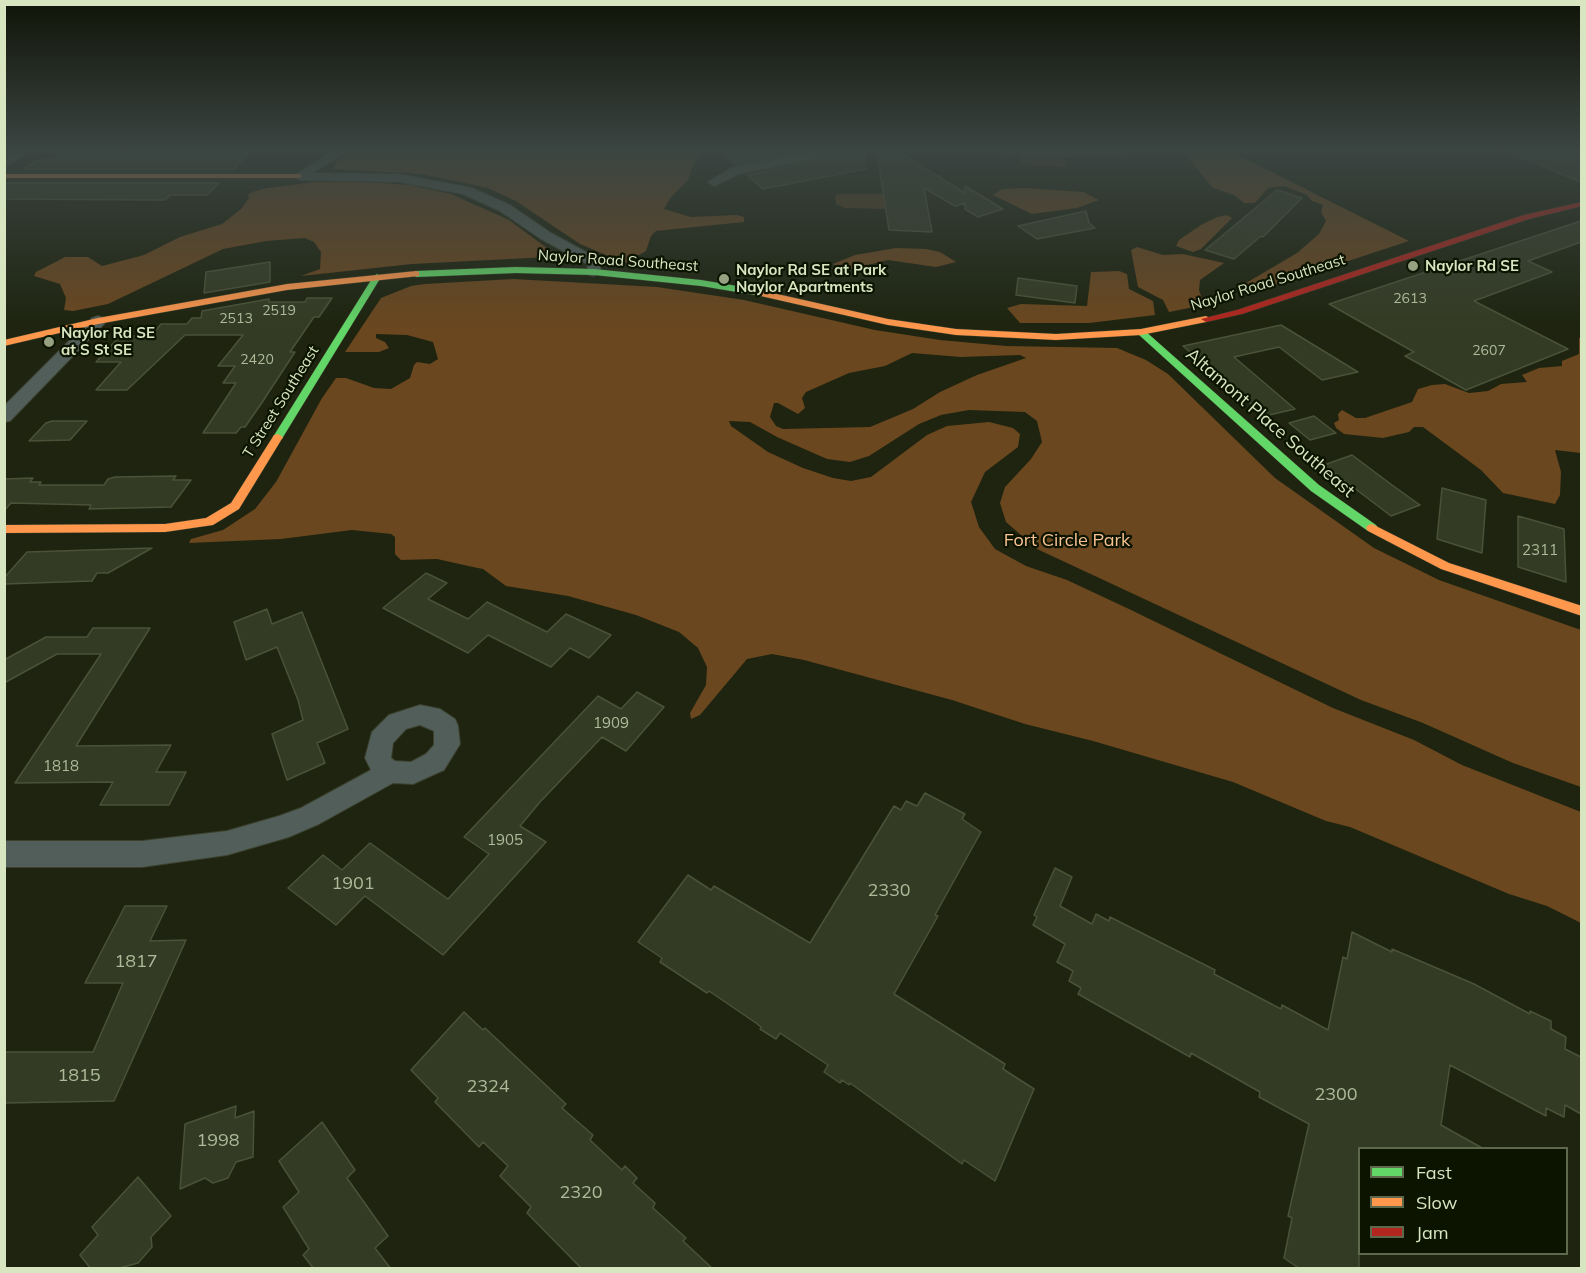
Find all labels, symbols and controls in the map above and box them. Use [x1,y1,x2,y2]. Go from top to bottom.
street label: Naylor Road Southeast [537,246,699,276]
street label: Naylor Road Southeast [1189,251,1347,315]
place label: Naylor Rd SE [1425,257,1519,275]
marker: Naylor Rd SE [1406,259,1420,273]
place label: Naylor Rd SE at Park Naylor Apartments [736,261,886,296]
marker: Naylor Rd SE at Park Naylor Apartments [717,272,731,286]
house number: 2613 [1393,291,1427,307]
house number: 2519 [262,303,296,319]
house number: 2513 [219,311,253,327]
place label: Naylor Rd SE at S St SE [61,324,155,359]
marker: Naylor Rd SE at S St SE [42,335,56,349]
street label: T Street Southeast [239,343,323,461]
house number: 2607 [1472,343,1506,359]
street label: Altamont Place Southeast [1181,344,1359,502]
house number: 2420 [240,352,274,368]
park label: Fort Circle Park [1004,530,1130,552]
house number: 2311 [1522,541,1558,559]
house number: 1909 [593,714,629,732]
house number: 1818 [43,757,79,775]
house number: 1905 [487,831,523,849]
house number: 1901 [331,873,375,895]
house number: 2330 [867,880,911,902]
house number: 1817 [114,951,158,973]
house number: 1815 [57,1065,101,1087]
house number: 2324 [466,1076,510,1098]
house number: 2300 [1314,1084,1358,1106]
house number: 1998 [196,1130,240,1152]
legend [1358,1147,1568,1255]
text: Fast [1416,1161,1452,1184]
house number: 2320 [559,1182,603,1204]
text: Slow [1416,1191,1457,1214]
text: Jam [1416,1221,1449,1244]

